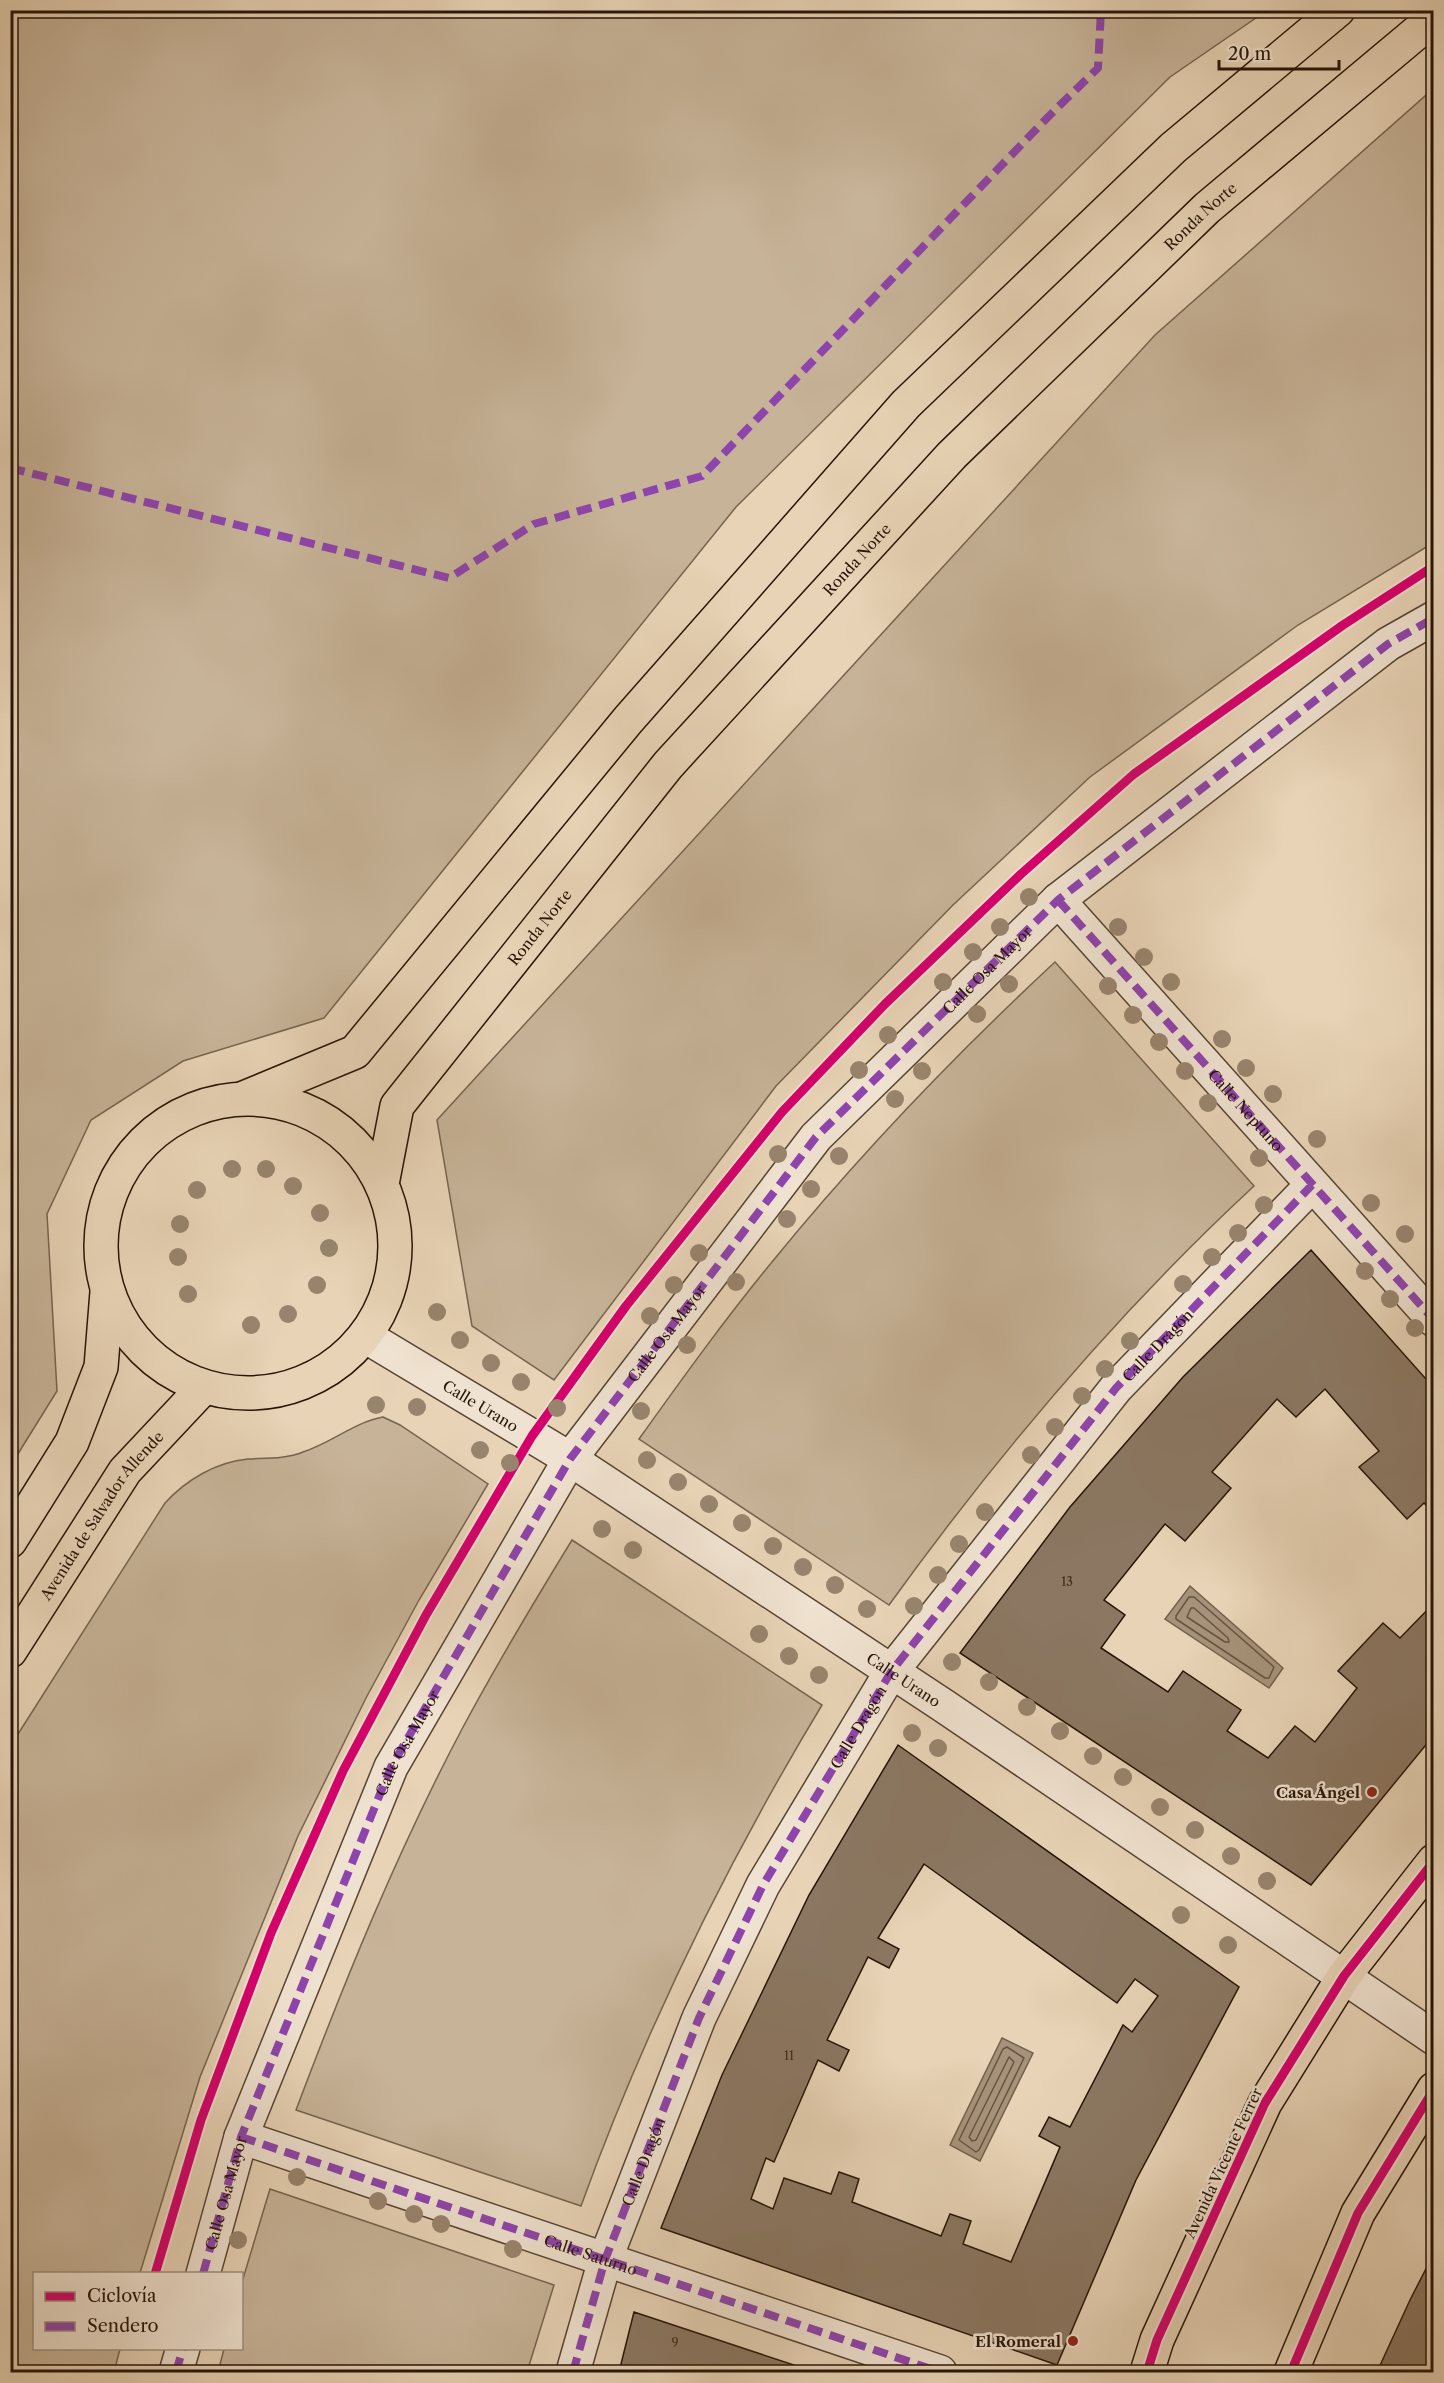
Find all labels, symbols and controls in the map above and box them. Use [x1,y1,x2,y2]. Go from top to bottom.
scale bar [1219,33,1339,71]
text: 20 m [1228,43,1272,65]
street label: Ronda Norte [1160,178,1240,254]
street label: Ronda Norte [819,519,894,599]
street label: Ronda Norte [503,885,575,969]
street label: Calle Osa Mayor [938,921,1036,1018]
street label: Calle Neptuno [1204,1065,1288,1155]
street label: Calle Osa Mayor [623,1280,710,1386]
street label: Calle Dragón [1118,1304,1197,1385]
street label: Calle Urano [440,1375,522,1435]
street label: Avenida de Salvador Allende [35,1427,167,1604]
house number: 13 [1061,1574,1073,1589]
street label: Calle Urano [863,1648,944,1711]
street label: Calle Dragón [826,1681,891,1772]
street label: Calle Osa Mayor [371,1686,443,1799]
place label: Casa Ángel [1276,1783,1360,1802]
marker: Casa Ángel [1365,1785,1379,1799]
house number: 11 [784,2048,794,2063]
street label: Avenida Vicente Ferrer [1179,2084,1267,2242]
street label: Calle Dragón [617,2114,669,2209]
street label: Calle Osa Mayor [201,2133,251,2252]
street label: Calle Saturno [542,2230,640,2279]
legend [33,2272,243,2350]
text: Ciclovía [87,2285,157,2307]
text: Sendero [87,2315,159,2337]
place label: El Romeral [975,2332,1061,2351]
marker: El Romeral [1066,2334,1080,2348]
house number: 9 [671,2335,679,2350]

